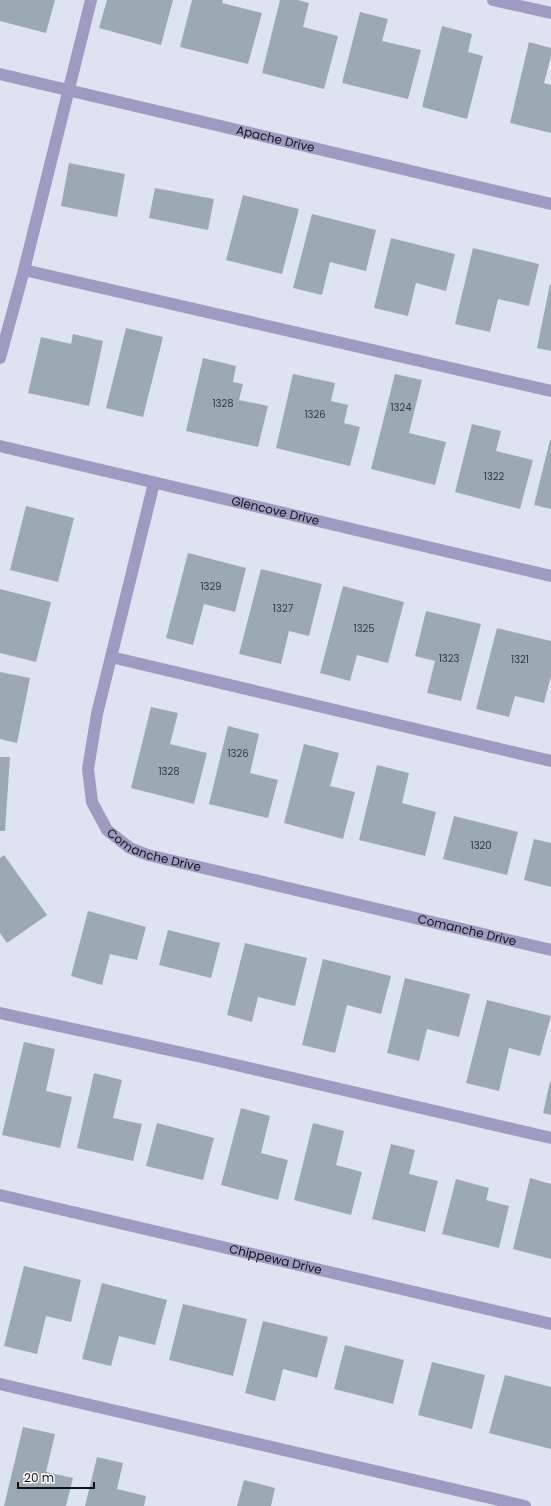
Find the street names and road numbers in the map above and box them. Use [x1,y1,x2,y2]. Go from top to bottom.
street label: Apache Drive [235,121,316,156]
street label: Glencove Drive [230,492,321,529]
street label: Comanche Drive [104,824,203,875]
street label: Comanche Drive [416,910,518,950]
street label: Chippewa Drive [228,1240,324,1278]

